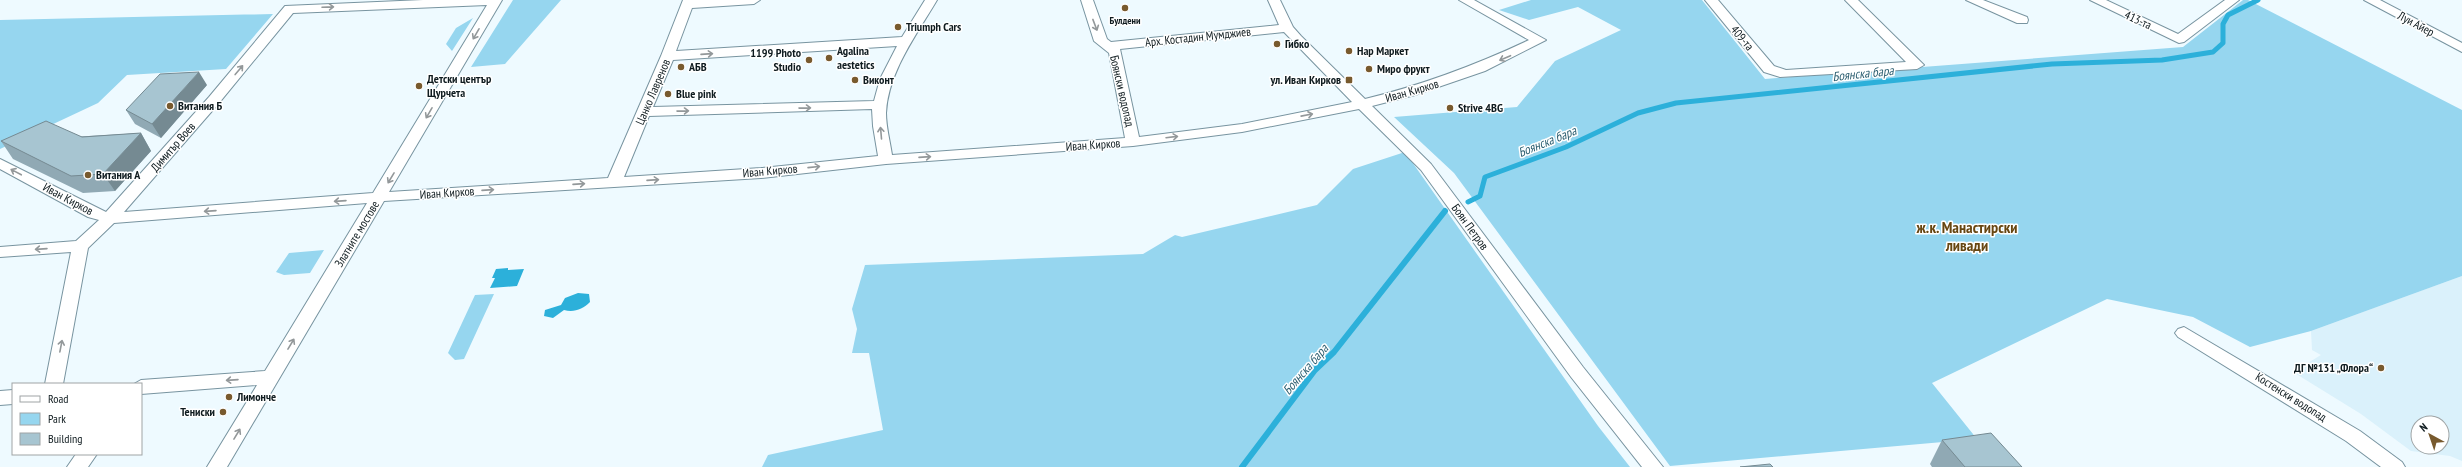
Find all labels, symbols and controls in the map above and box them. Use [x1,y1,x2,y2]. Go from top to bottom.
marker: Булдени [1120,3,1130,13]
one-way arrow [321,4,334,11]
street label: 413-та [2122,7,2154,32]
street label: Луи Айер [2395,7,2437,39]
place label: Булдени [1110,14,1141,27]
place label: Triumph Cars [906,19,961,34]
one-way arrow [1091,19,1099,31]
marker: Triumph Cars [893,22,903,32]
street label: 409-та [1728,22,1757,53]
street label: Арх. Костадин Мумджиев [1144,23,1252,50]
one-way arrow [471,28,479,40]
place label: Гибко [1285,36,1310,51]
marker: Гибко [1272,39,1282,49]
place label: Agalina aestetics [836,43,875,72]
place label: Нар Маркет [1357,43,1409,58]
place label: 1199 Photo Studio [750,45,802,74]
marker: Нар Маркет [1344,46,1354,56]
one-way arrow [700,50,713,57]
marker: Agalina aestetics [824,53,834,63]
street label: Боянски водопад [1107,54,1138,129]
marker: 1199 Photo Studio [804,55,814,65]
one-way arrow [1499,55,1511,62]
street label: Цанко Лавренов [632,57,673,127]
place label: АБВ [688,59,707,74]
place label: Миро фрукт [1377,61,1431,76]
marker: АБВ [676,62,686,72]
water label: Боянска бара [1832,62,1895,85]
marker: Миро фрукт [1364,64,1374,74]
one-way arrow [234,65,243,76]
place label: Детски център Щурчета [427,71,492,100]
place label: Виконт [863,72,895,87]
place label: ул. Иван Кирков [1270,72,1341,87]
marker: Виконт [850,75,860,85]
marker: ул. Иван Кирков [1344,75,1354,85]
street label: Иван Кирков [1383,76,1440,105]
marker: Детски център Щурчета [414,81,424,91]
place label: Blue pink [676,86,716,101]
marker: Blue pink [663,89,673,99]
place label: Витания Б [178,98,223,113]
place label: Strive 4BG [1458,100,1503,115]
marker: Витания Б [165,101,175,111]
marker: Strive 4BG [1445,103,1455,113]
one-way arrow [798,104,811,112]
one-way arrow [425,107,433,119]
one-way arrow [676,107,689,115]
one-way arrow [1300,111,1313,119]
street label: Димитър Воев [147,119,198,174]
water label: Боянска бара [1516,122,1580,161]
one-way arrow [878,127,885,140]
one-way arrow [1165,133,1178,141]
street label: Иван Кирков [1065,135,1121,154]
one-way arrow [918,154,931,161]
street label: Иван Кирков [742,161,798,180]
one-way arrow [807,164,820,171]
one-way arrow [10,167,22,175]
place label: Витания А [96,167,141,182]
marker: Витания А [83,170,93,180]
one-way arrow [386,172,394,184]
one-way arrow [646,176,659,183]
street label: Иван Кирков [40,179,96,218]
one-way arrow [572,181,585,188]
street label: Иван Кирков [419,183,475,202]
one-way arrow [481,187,494,194]
one-way arrow [334,197,347,204]
street label: Златните мостове [331,198,382,270]
street label: Боян Петров [1449,201,1492,253]
one-way arrow [204,207,217,214]
district label: ж.к. Манастирски ливади [1916,217,2017,255]
one-way arrow [35,245,48,252]
one-way arrow [288,338,296,350]
one-way arrow [57,340,65,353]
water label: Боянска бара [1279,340,1332,398]
place label: ДГ №131 „Флора“ [2294,360,2373,375]
marker: ДГ №131 „Флора“ [2376,363,2386,373]
street label: Костенски водопад [2253,369,2330,425]
one-way arrow [226,377,239,384]
legend [12,383,142,455]
place label: Лимонче [236,389,276,404]
text: Road [48,391,68,406]
marker: Лимонче [224,392,234,402]
place label: Тениски [180,404,215,419]
marker: Тениски [218,407,228,417]
text: Park [48,411,66,426]
north arrow [2410,415,2450,455]
text: N [2417,420,2430,435]
one-way arrow [234,428,242,440]
text: Building [48,431,83,446]

